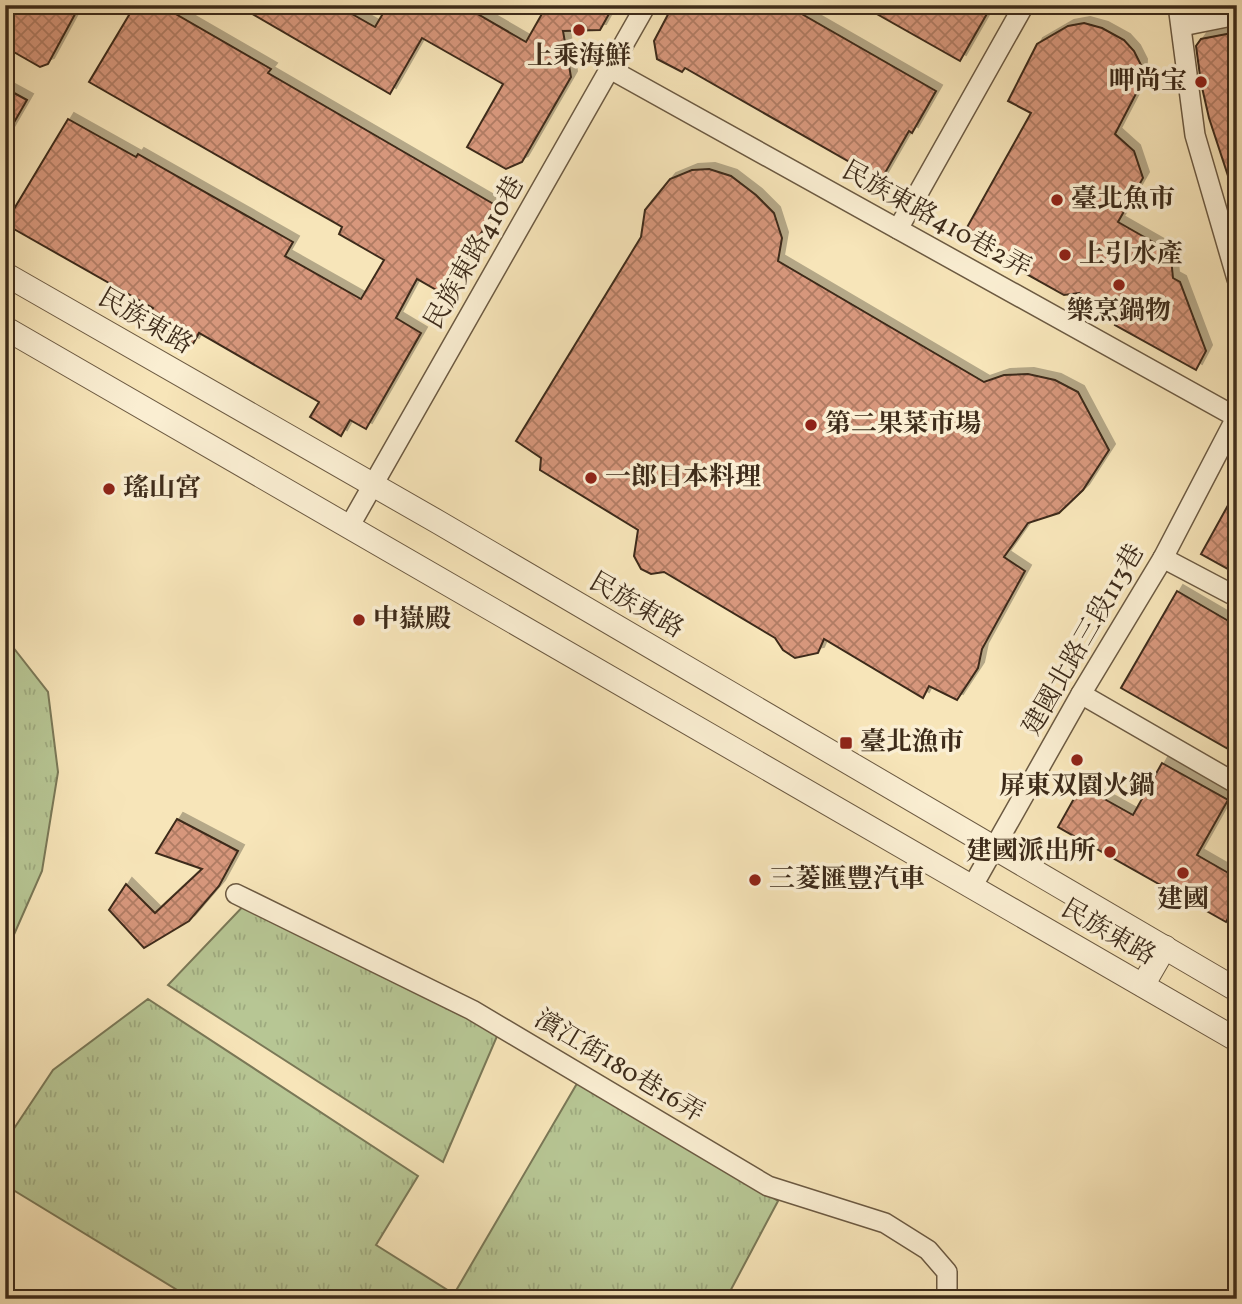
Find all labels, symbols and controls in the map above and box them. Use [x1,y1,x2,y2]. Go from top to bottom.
marker: 上乘海鮮 [571,22,587,38]
place label: 上乘海鮮 [527,39,631,75]
place label: 呷尚宝 [1109,64,1187,100]
marker: 呷尚宝 [1193,74,1209,90]
street label: 民族東路410巷2弄 [835,153,1037,287]
street label: 民族東路410巷 [417,170,533,336]
place label: 臺北魚市 [1071,182,1175,218]
marker: 臺北魚市 [1049,192,1065,208]
place label: 上引水產 [1079,237,1183,273]
marker: 上引水產 [1057,247,1073,263]
marker: 樂烹鍋物 [1111,277,1127,293]
street label: 民族東路 [91,280,199,364]
place label: 樂烹鍋物 [1067,294,1171,330]
place label: 第二果菜市場 [825,407,981,443]
marker: 第二果菜市場 [803,417,819,433]
place label: 一郎日本料理 [605,460,761,496]
marker: 一郎日本料理 [583,470,599,486]
place label: 瑤山宮 [123,471,201,507]
marker: 瑤山宮 [101,481,117,497]
street label: 建國北路三段113巷 [1015,538,1153,742]
street label: 民族東路 [582,564,690,648]
place label: 中嶽殿 [373,602,451,638]
marker: 中嶽殿 [351,612,367,628]
place label: 臺北漁市 [860,725,964,761]
marker: 臺北漁市 [838,735,854,751]
marker: 屏東双園火鍋 [1069,752,1085,768]
place label: 屏東双園火鍋 [999,769,1155,805]
place label: 建國派出所 [966,834,1096,870]
marker: 建國派出所 [1102,844,1118,860]
place label: 三菱匯豐汽車 [769,862,925,898]
marker: 建國 [1175,865,1191,881]
marker: 三菱匯豐汽車 [747,872,763,888]
place label: 建國 [1157,882,1209,918]
street label: 民族東路 [1054,891,1162,975]
street label: 濱江街180巷16弄 [527,1002,711,1132]

